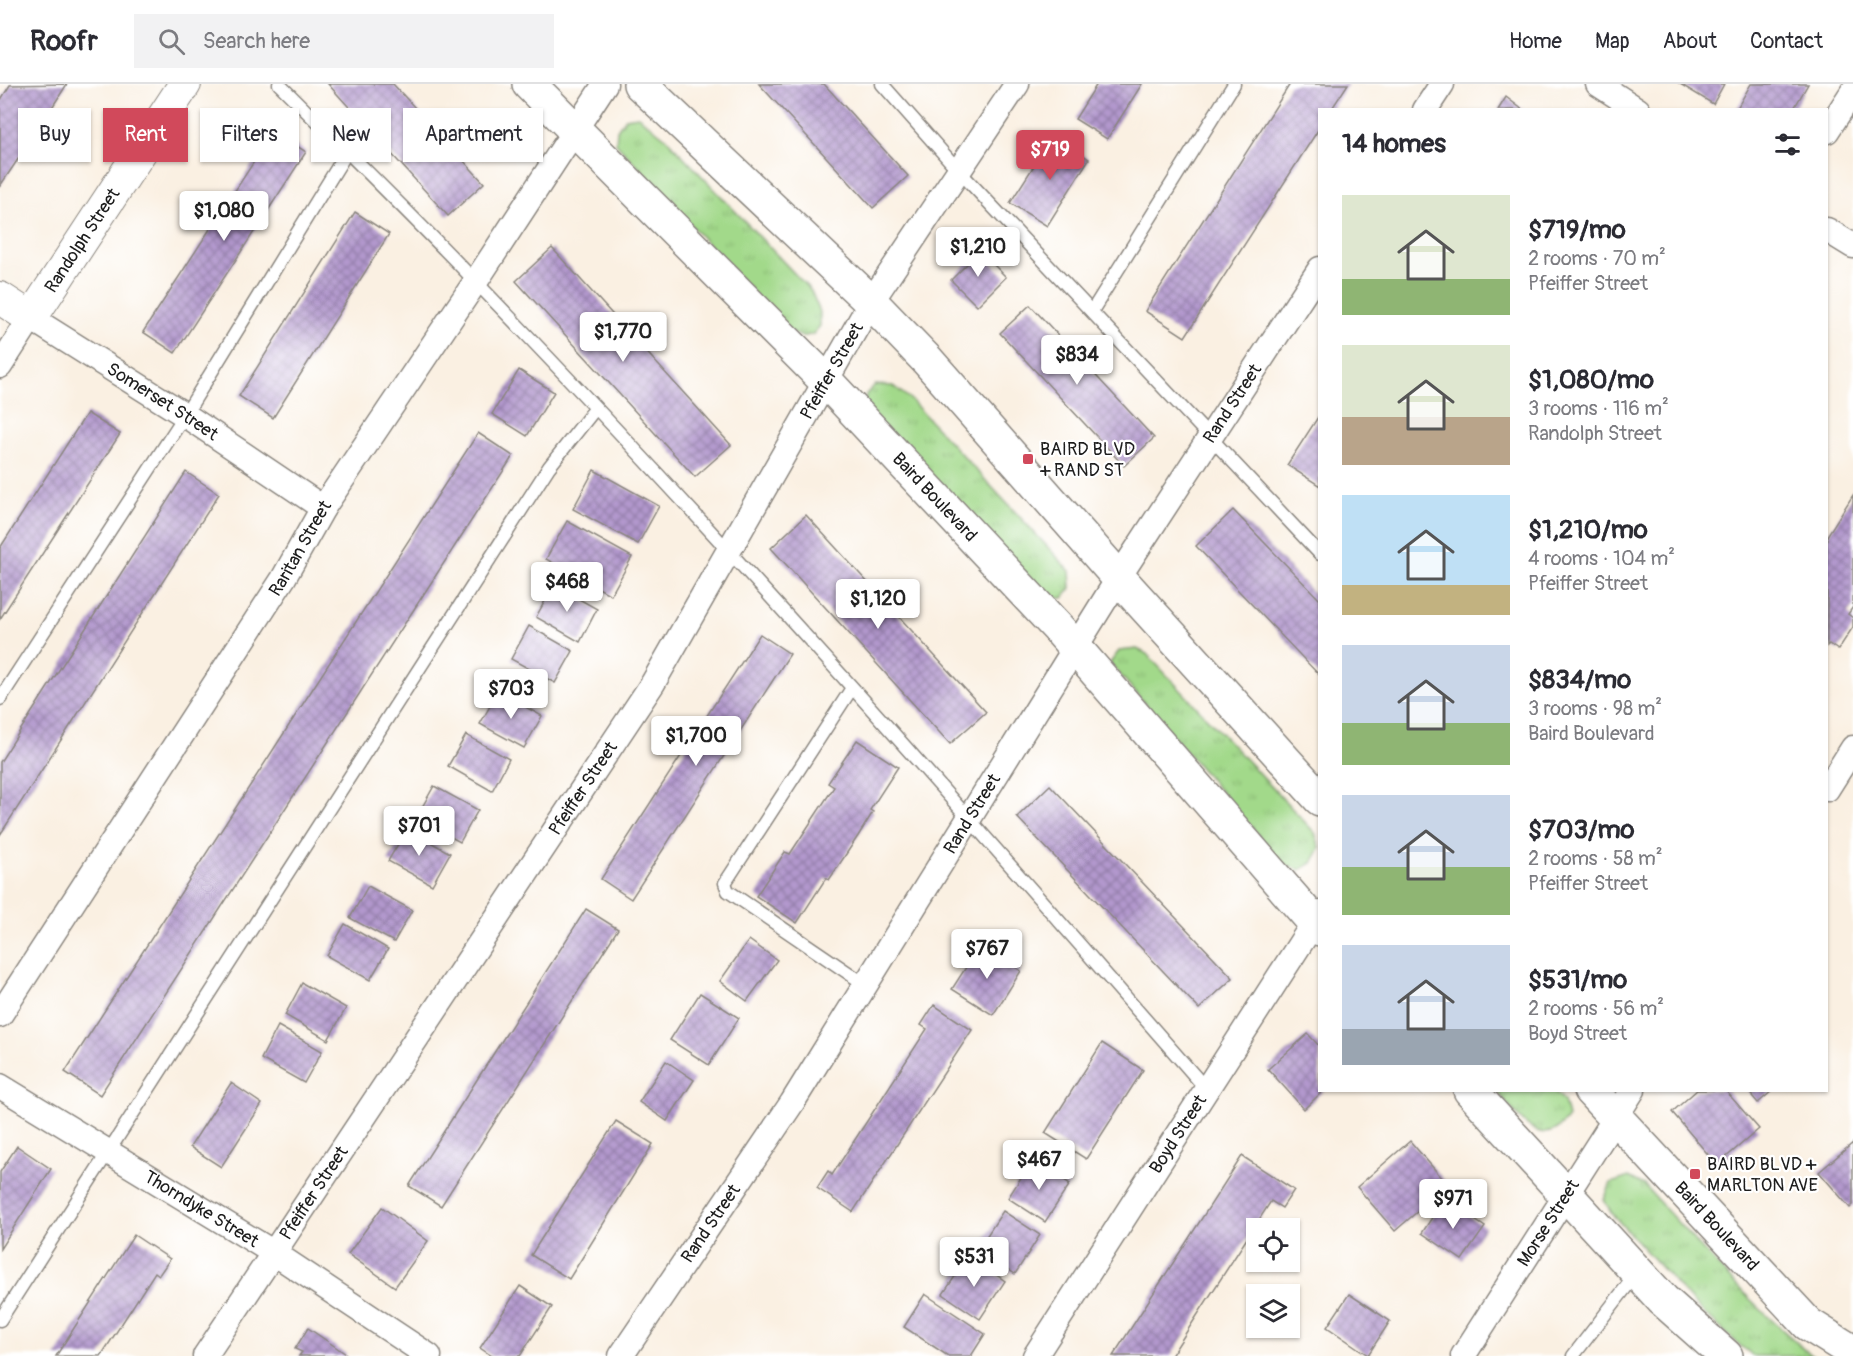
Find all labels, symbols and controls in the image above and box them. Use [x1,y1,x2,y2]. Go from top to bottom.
search box [134,14,554,68]
text: Roofr [30,24,98,59]
icon: search [155,25,188,58]
text: Search here [203,27,310,55]
text: Home [1509,28,1562,55]
text: Map [1595,28,1630,55]
text: About [1663,28,1717,55]
text: Contact [1750,28,1823,55]
chip: Buy [18,108,91,162]
chip: Rent [103,108,188,162]
chip: Filters [200,108,299,162]
chip: New [311,108,391,162]
chip: Apartment [403,108,543,162]
text: 14 homes [1342,128,1446,160]
icon: filters [1771,128,1804,161]
pin: $719 [1014,130,1086,181]
text: $719 [1030,137,1070,162]
street label: Randolph Street [40,183,126,297]
pin: $1,080 [175,191,273,242]
text: $1,080 [193,198,255,223]
text: $719/mo [1528,214,1626,246]
icon: home [1390,219,1462,291]
pin: $1,210 [929,227,1027,278]
text: $1,210 [950,234,1006,259]
text: 2 rooms · 70 m² [1528,246,1666,271]
text: Pfeiffer Street [1528,271,1648,296]
pin: $1,770 [574,312,672,363]
street label: Pfeiffer Street [795,318,869,424]
text: $1,770 [594,319,652,344]
pin: $834 [1041,335,1113,386]
text: $834 [1055,342,1099,367]
street label: Somerset Street [102,358,223,446]
street label: Rand Street [1198,359,1267,448]
text: $1,080/mo [1528,364,1654,396]
icon: home [1390,369,1462,441]
text: 3 rooms · 116 m² [1528,396,1669,421]
text: Randolph Street [1528,421,1662,446]
place label: BAIRD BLVD + RAND ST [1039,438,1135,482]
street label: Baird Boulevard [887,448,982,547]
marker: BAIRD BLVD + RAND ST [1021,452,1035,466]
street label: Raritan Street [264,495,337,601]
text: $1,210/mo [1528,514,1648,546]
icon: home [1390,519,1462,591]
text: 4 rooms · 104 m² [1528,546,1675,571]
pin: $468 [531,562,603,613]
text: $468 [545,569,589,594]
text: Pfeiffer Street [1528,571,1648,596]
pin: $1,120 [829,579,927,630]
text: $1,120 [850,586,906,611]
text: $834/mo [1528,664,1631,696]
pin: $703 [475,669,547,720]
icon: home [1390,669,1462,741]
text: $703 [488,676,534,701]
text: 3 rooms · 98 m² [1528,696,1662,721]
pin: $1,700 [647,716,745,767]
text: Baird Boulevard [1528,721,1655,746]
text: $1,700 [665,723,727,748]
street label: Pfeiffer Street [544,737,623,840]
street label: Rand Street [939,769,1006,858]
pin: $701 [383,806,455,857]
text: $701 [398,813,440,838]
text: $703/mo [1528,814,1635,846]
icon: home [1390,819,1462,891]
text: 2 rooms · 58 m² [1528,846,1663,871]
text: Pfeiffer Street [1528,871,1648,896]
pin: $767 [951,929,1023,980]
text: $767 [965,936,1009,961]
text: $531/mo [1528,964,1627,996]
icon: home [1390,969,1462,1041]
text: 2 rooms · 56 m² [1528,996,1664,1021]
text: Boyd Street [1528,1021,1627,1046]
street label: Boyd Street [1144,1090,1212,1178]
pin: $467 [1003,1140,1075,1191]
street label: Pfeiffer Street [274,1141,354,1244]
text: $467 [1017,1147,1061,1172]
place label: BAIRD BLVD + MARLTON AVE [1707,1153,1818,1197]
street label: Thorndyke Street [140,1165,264,1253]
marker: BAIRD BLVD + MARLTON AVE [1688,1167,1702,1181]
street label: Morse Street [1512,1175,1585,1271]
street label: Baird Boulevard [1669,1177,1764,1276]
street label: Rand Street [676,1179,746,1267]
pin: $971 [1417,1179,1489,1230]
text: $971 [1433,1186,1473,1211]
map controls [1246,1218,1300,1338]
button: locate [1246,1218,1300,1272]
pin: $531 [938,1237,1010,1288]
text: $531 [954,1244,994,1269]
button: layers [1246,1284,1300,1338]

